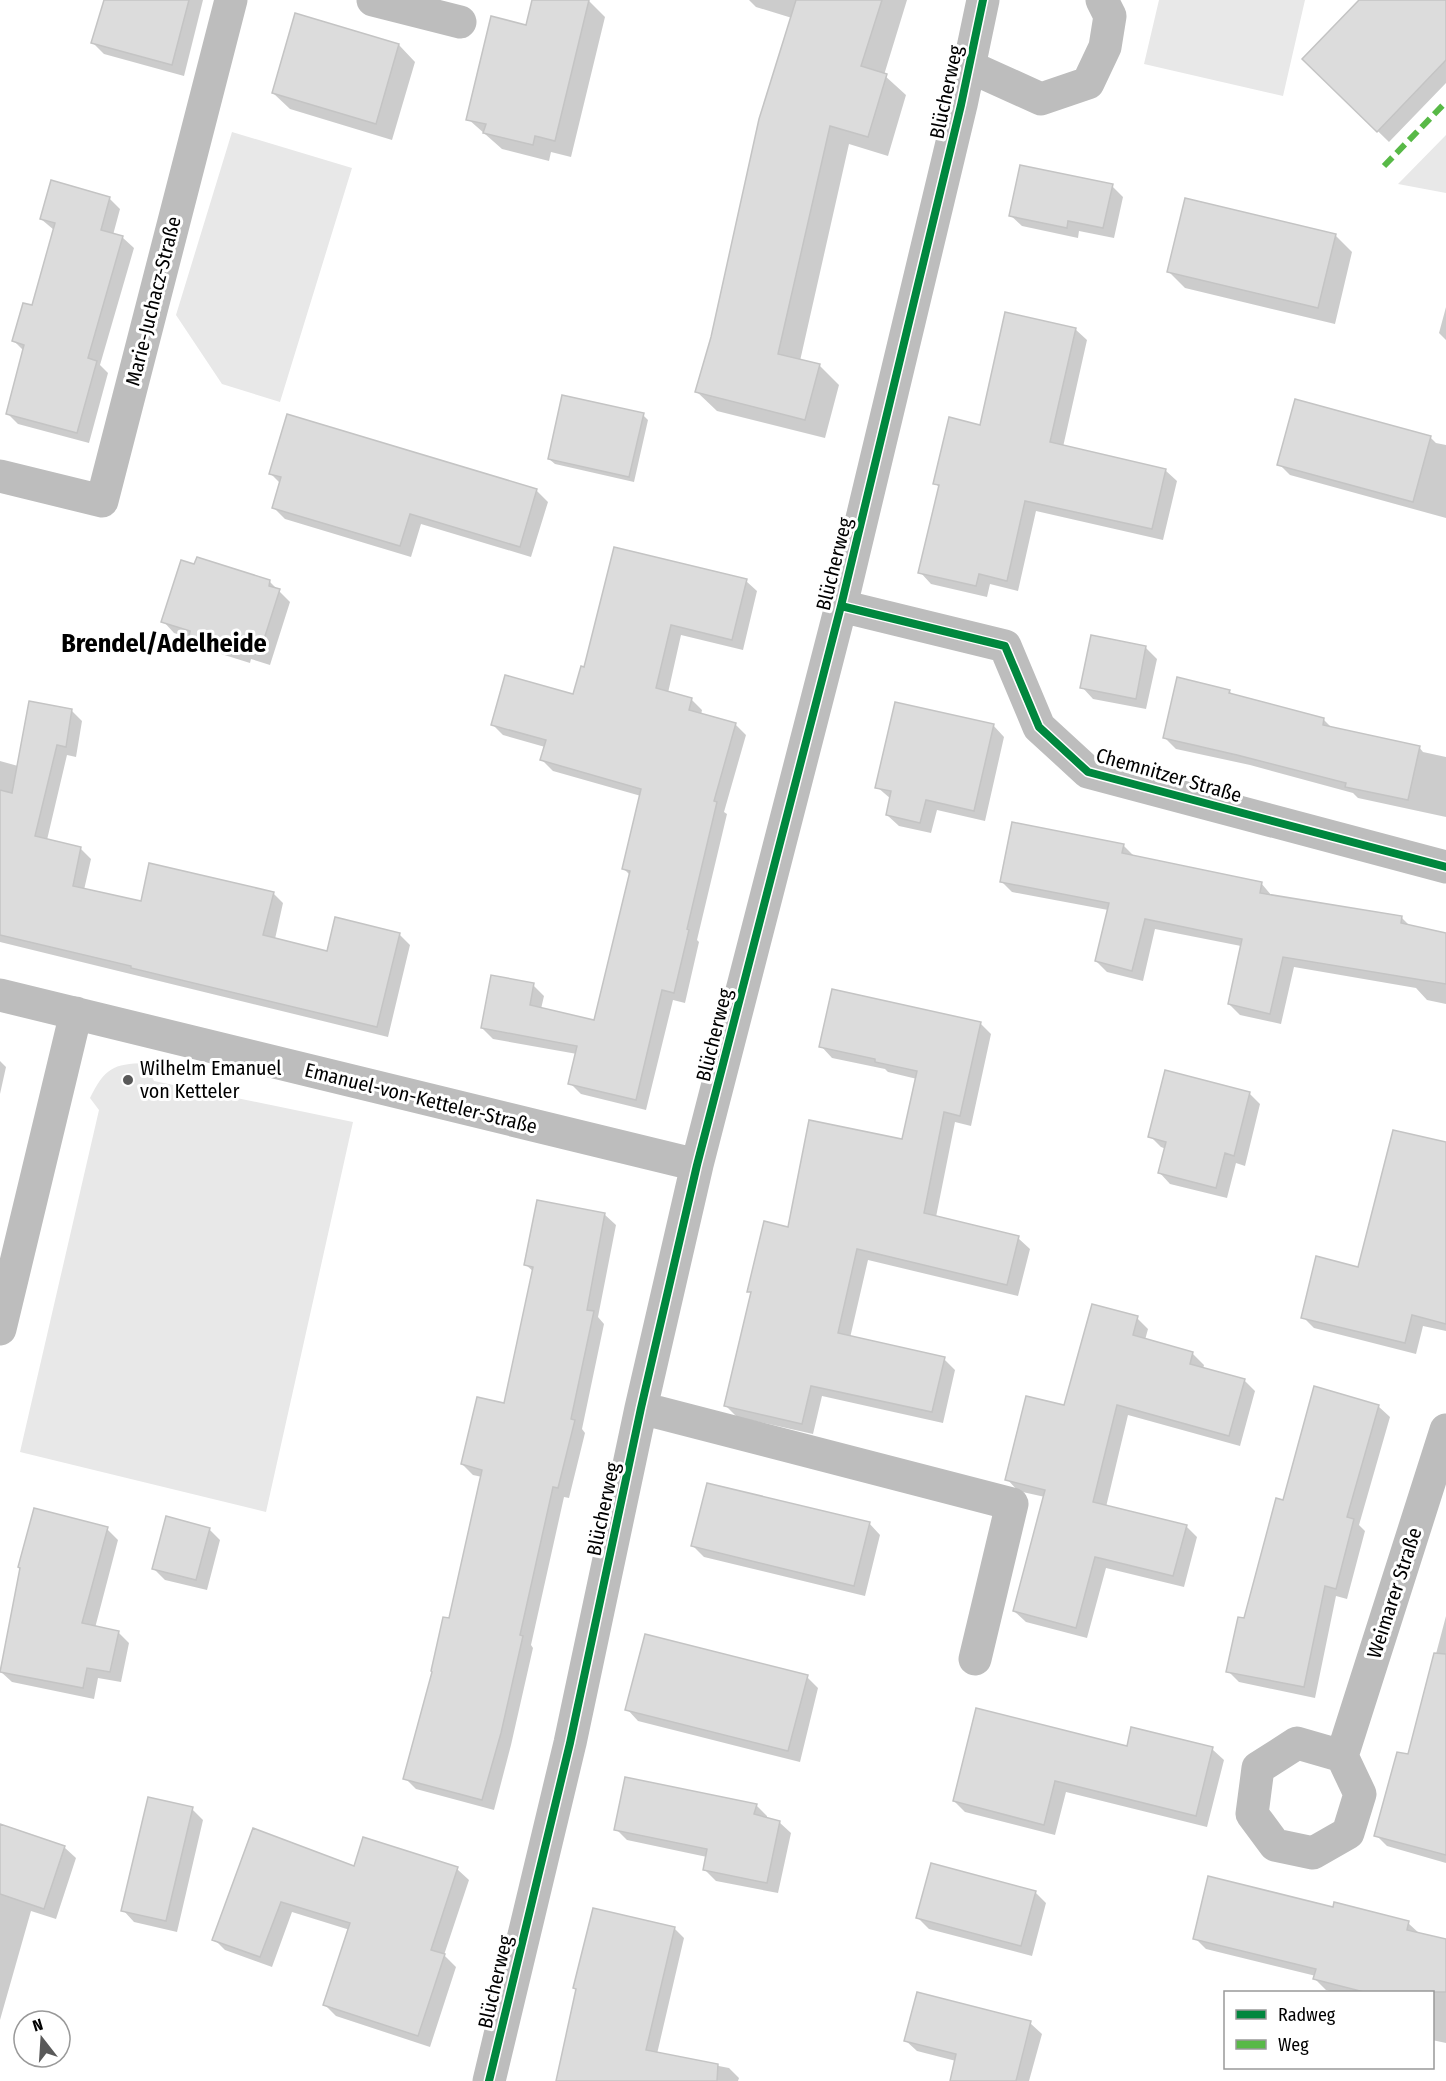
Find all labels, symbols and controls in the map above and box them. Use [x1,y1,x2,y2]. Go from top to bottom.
street label: Blücherweg [924,42,968,141]
street label: Marie-Juchacz-Straße [120,214,186,388]
street label: Blücherweg [811,514,857,613]
district label: Brendel/Adelheide [61,628,267,659]
street label: Chemnitzer Straße [1093,743,1245,807]
street label: Blücherweg [691,985,737,1084]
place label: Wilhelm Emanuel von Ketteler [140,1056,282,1103]
street label: Emanuel-von-Ketteler-Straße [302,1057,540,1139]
marker: Wilhelm Emanuel von Ketteler [121,1073,135,1087]
street label: Blücherweg [581,1459,625,1558]
street label: Weimarer Straße [1362,1525,1426,1661]
street label: Blücherweg [473,1932,518,2031]
legend [1224,1991,1434,2069]
text: Radweg [1278,2004,1336,2026]
north arrow [12,2009,72,2069]
text: N [30,2015,45,2036]
text: Weg [1278,2034,1309,2056]

